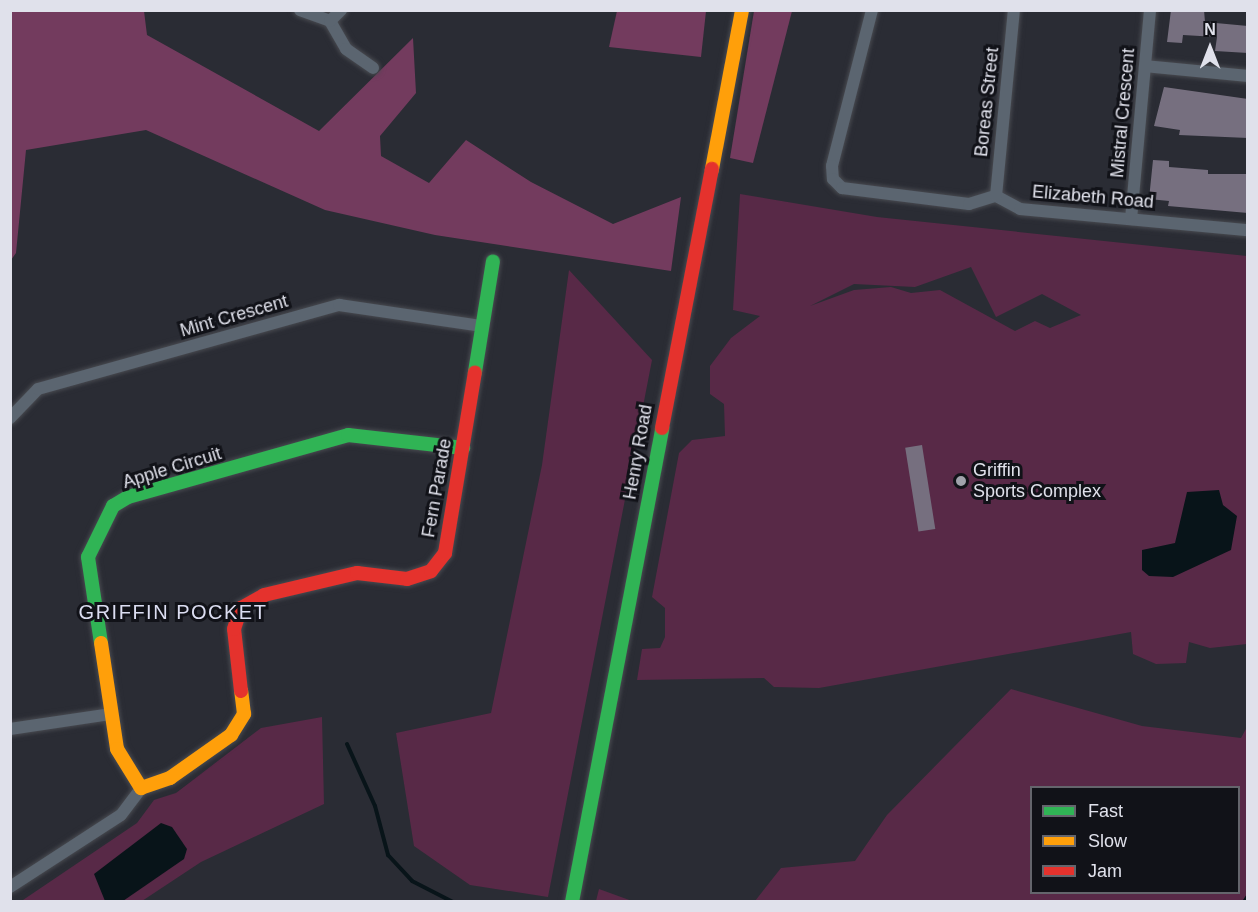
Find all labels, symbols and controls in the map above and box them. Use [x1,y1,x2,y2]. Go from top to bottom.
north arrow [1180,18,1240,78]
text: N [1204,21,1216,38]
street label: Boreas Street [971,46,1003,158]
street label: Mistral Crescent [1107,47,1139,179]
street label: Elizabeth Road [1031,181,1155,213]
street label: Mint Crescent [178,290,290,342]
street label: Henry Road [619,403,657,501]
street label: Fern Parade [418,437,456,539]
street label: Apple Circuit [120,443,224,493]
place label: Griffin Sports Complex [973,460,1101,502]
marker: Griffin Sports Complex [954,474,968,488]
district label: GRIFFIN POCKET [79,600,267,624]
legend [1030,786,1240,894]
text: Fast [1088,801,1123,821]
text: Slow [1088,831,1127,851]
text: Jam [1088,861,1122,881]

